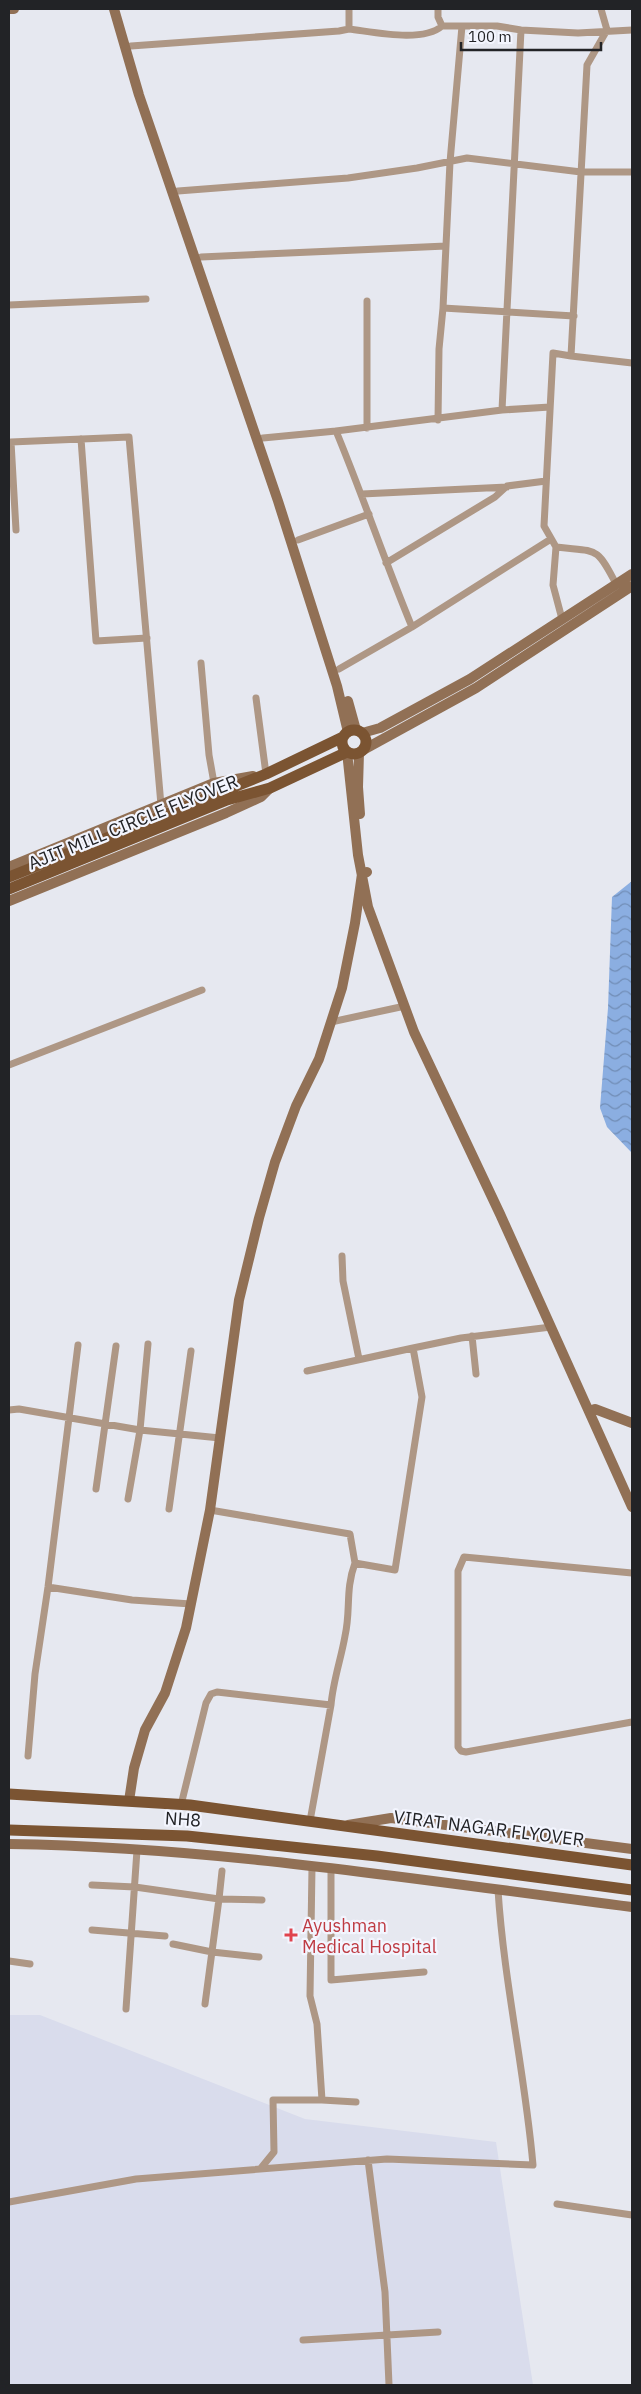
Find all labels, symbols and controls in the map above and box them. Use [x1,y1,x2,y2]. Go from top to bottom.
scale bar [461,20,601,52]
text: 100 m [468,27,512,46]
street label: AJIT MILL CIRCLE FLYOVER [25,769,241,875]
street label: VIRAT NAGAR FLYOVER [392,1805,586,1851]
street label: NH8 [164,1806,202,1832]
place label: Ayushman Medical Hospital [302,1914,437,1958]
marker: Ayushman Medical Hospital [284,1928,298,1942]

